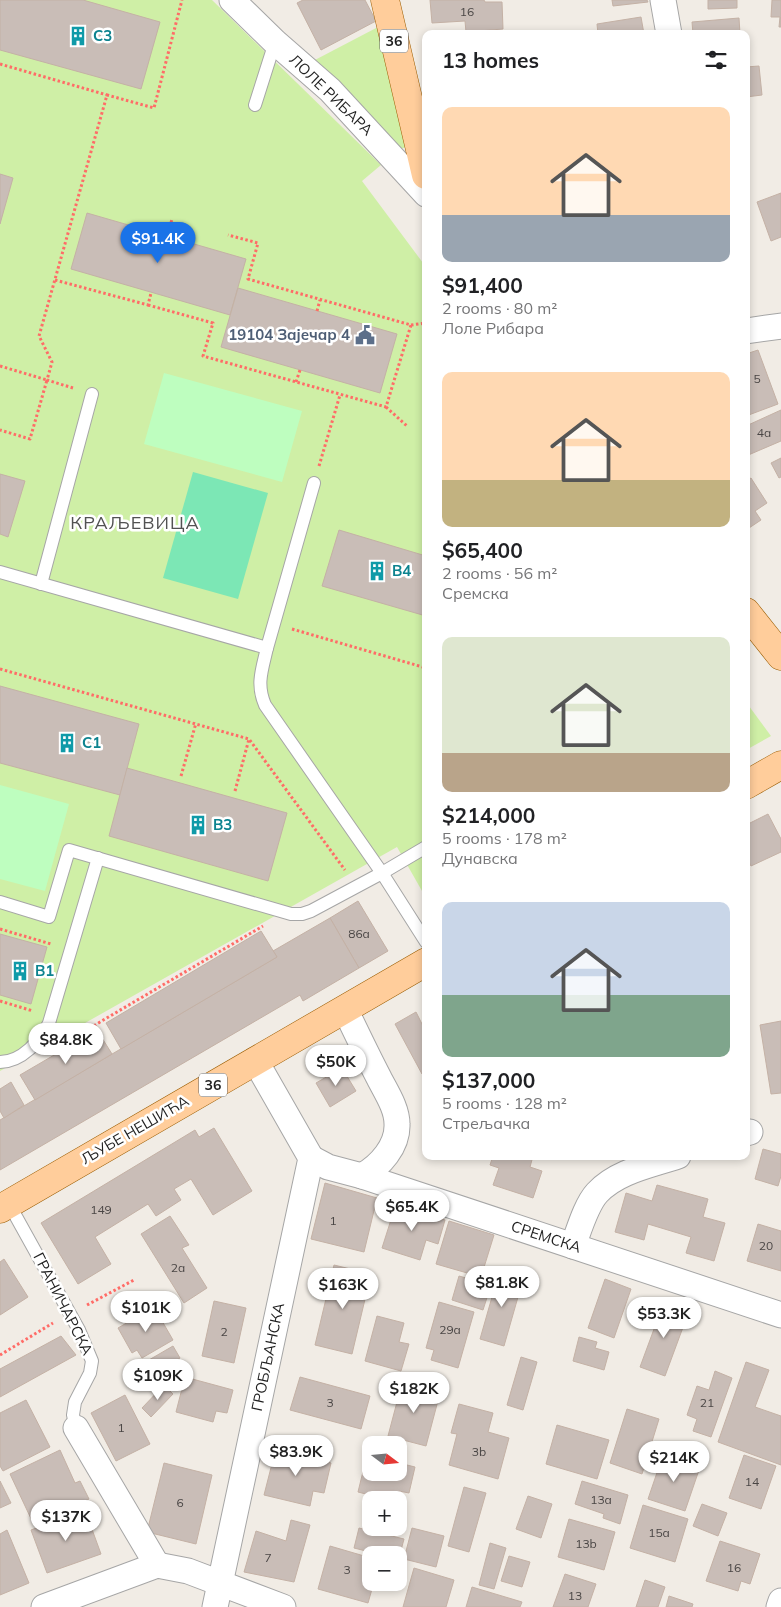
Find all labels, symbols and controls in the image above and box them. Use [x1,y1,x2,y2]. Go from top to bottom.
house number: 16 [460,4,474,19]
building icon: C3 [67,25,89,47]
place label: C3 [93,26,112,45]
road number: 36 [380,29,408,52]
icon: filters [702,46,730,74]
text: 13 homes [442,47,539,73]
street label: ЛОЛЕ РИБАРА [286,50,377,139]
icon: home [541,140,631,230]
pin: $91.4K [117,222,199,264]
text: $91.4K [131,228,185,248]
text: $91,400 [442,272,523,298]
text: 2 rooms · 80 m² [442,298,557,318]
text: Лоле Рибара [442,318,544,338]
public building icon: 19104 Зајечар 4 [354,324,376,346]
place label: 19104 Зајечар 4 [228,325,350,344]
house number: 5 [753,371,761,386]
icon: home [541,405,631,495]
house number: 4a [757,425,771,440]
district label: КРАЉЕВИЦА [70,511,200,534]
text: $65,400 [442,537,523,563]
building icon: B4 [366,560,388,582]
place label: B4 [392,561,411,580]
text: 2 rooms · 56 m² [442,563,557,583]
text: Сремска [442,583,509,603]
icon: home [541,670,631,760]
building icon: C1 [56,732,78,754]
place label: C1 [82,733,101,752]
text: $214,000 [442,802,535,828]
building icon: B3 [187,814,209,836]
place label: B3 [213,815,232,834]
text: 5 rooms · 178 m² [442,828,567,848]
text: Дунавска [442,848,518,868]
house number: 86a [348,926,370,941]
icon: home [541,935,631,1025]
building icon: B1 [9,960,31,982]
place label: B1 [35,961,54,980]
pin: $84.8K [25,1022,107,1065]
text: $84.8K [39,1029,93,1049]
pin: $50K [306,1044,366,1087]
text: $50K [316,1051,356,1071]
text: $137,000 [442,1067,535,1093]
road number: 36 [199,1074,227,1096]
street label: ЉУБЕ НЕШИЋА [78,1091,192,1168]
text: 5 rooms · 128 m² [442,1093,567,1113]
text: Стрељачка [442,1113,530,1133]
pin: $65.4K [371,1190,453,1232]
text: $65.4K [385,1196,439,1216]
house number: 149 [90,1202,112,1217]
house number: 1 [329,1213,337,1228]
street label: СРЕМСКА [509,1216,584,1257]
house number: 20 [759,1238,773,1253]
street label: ГРАНИЧАРСКА [29,1249,97,1358]
house number: 2a [171,1260,185,1275]
pin: $81.8K [461,1266,543,1308]
pin: $163K [308,1268,378,1310]
text: $81.8K [475,1272,529,1292]
text: $163K [318,1274,368,1294]
pin: $101K [111,1290,181,1333]
pin: $53.3K [623,1296,705,1339]
text: $101K [121,1297,171,1317]
street label: ГРОБЉАНСКА [247,1301,288,1413]
text: $53.3K [637,1303,691,1323]
house number: 29a [439,1322,461,1337]
house number: 2 [220,1324,228,1339]
pin: $109K [123,1358,193,1401]
text: $109K [133,1365,183,1385]
pin: $182K [379,1372,449,1414]
text: $182K [389,1378,439,1398]
house number: 3 [326,1395,334,1410]
house number: 21 [700,1395,714,1410]
house number: 1 [117,1420,125,1435]
pin: $83.9K [255,1434,337,1477]
north arrow [362,1436,408,1481]
map controls [362,1436,407,1591]
pin: $214K [639,1440,709,1483]
text: $83.9K [269,1441,323,1461]
house number: 3b [472,1444,486,1459]
text: $214K [649,1447,699,1467]
house number: 14 [745,1474,759,1489]
button: + [362,1491,407,1536]
house number: 13a [590,1492,612,1507]
house number: 6 [176,1495,184,1510]
pin: $137K [31,1500,101,1542]
text: $137K [41,1506,91,1526]
house number: 15a [648,1525,670,1540]
house number: 13b [575,1536,597,1551]
button: − [362,1546,407,1591]
house number: 7 [264,1550,272,1565]
house number: 16 [727,1560,741,1575]
house number: 3 [343,1562,351,1577]
house number: 13 [568,1588,582,1603]

